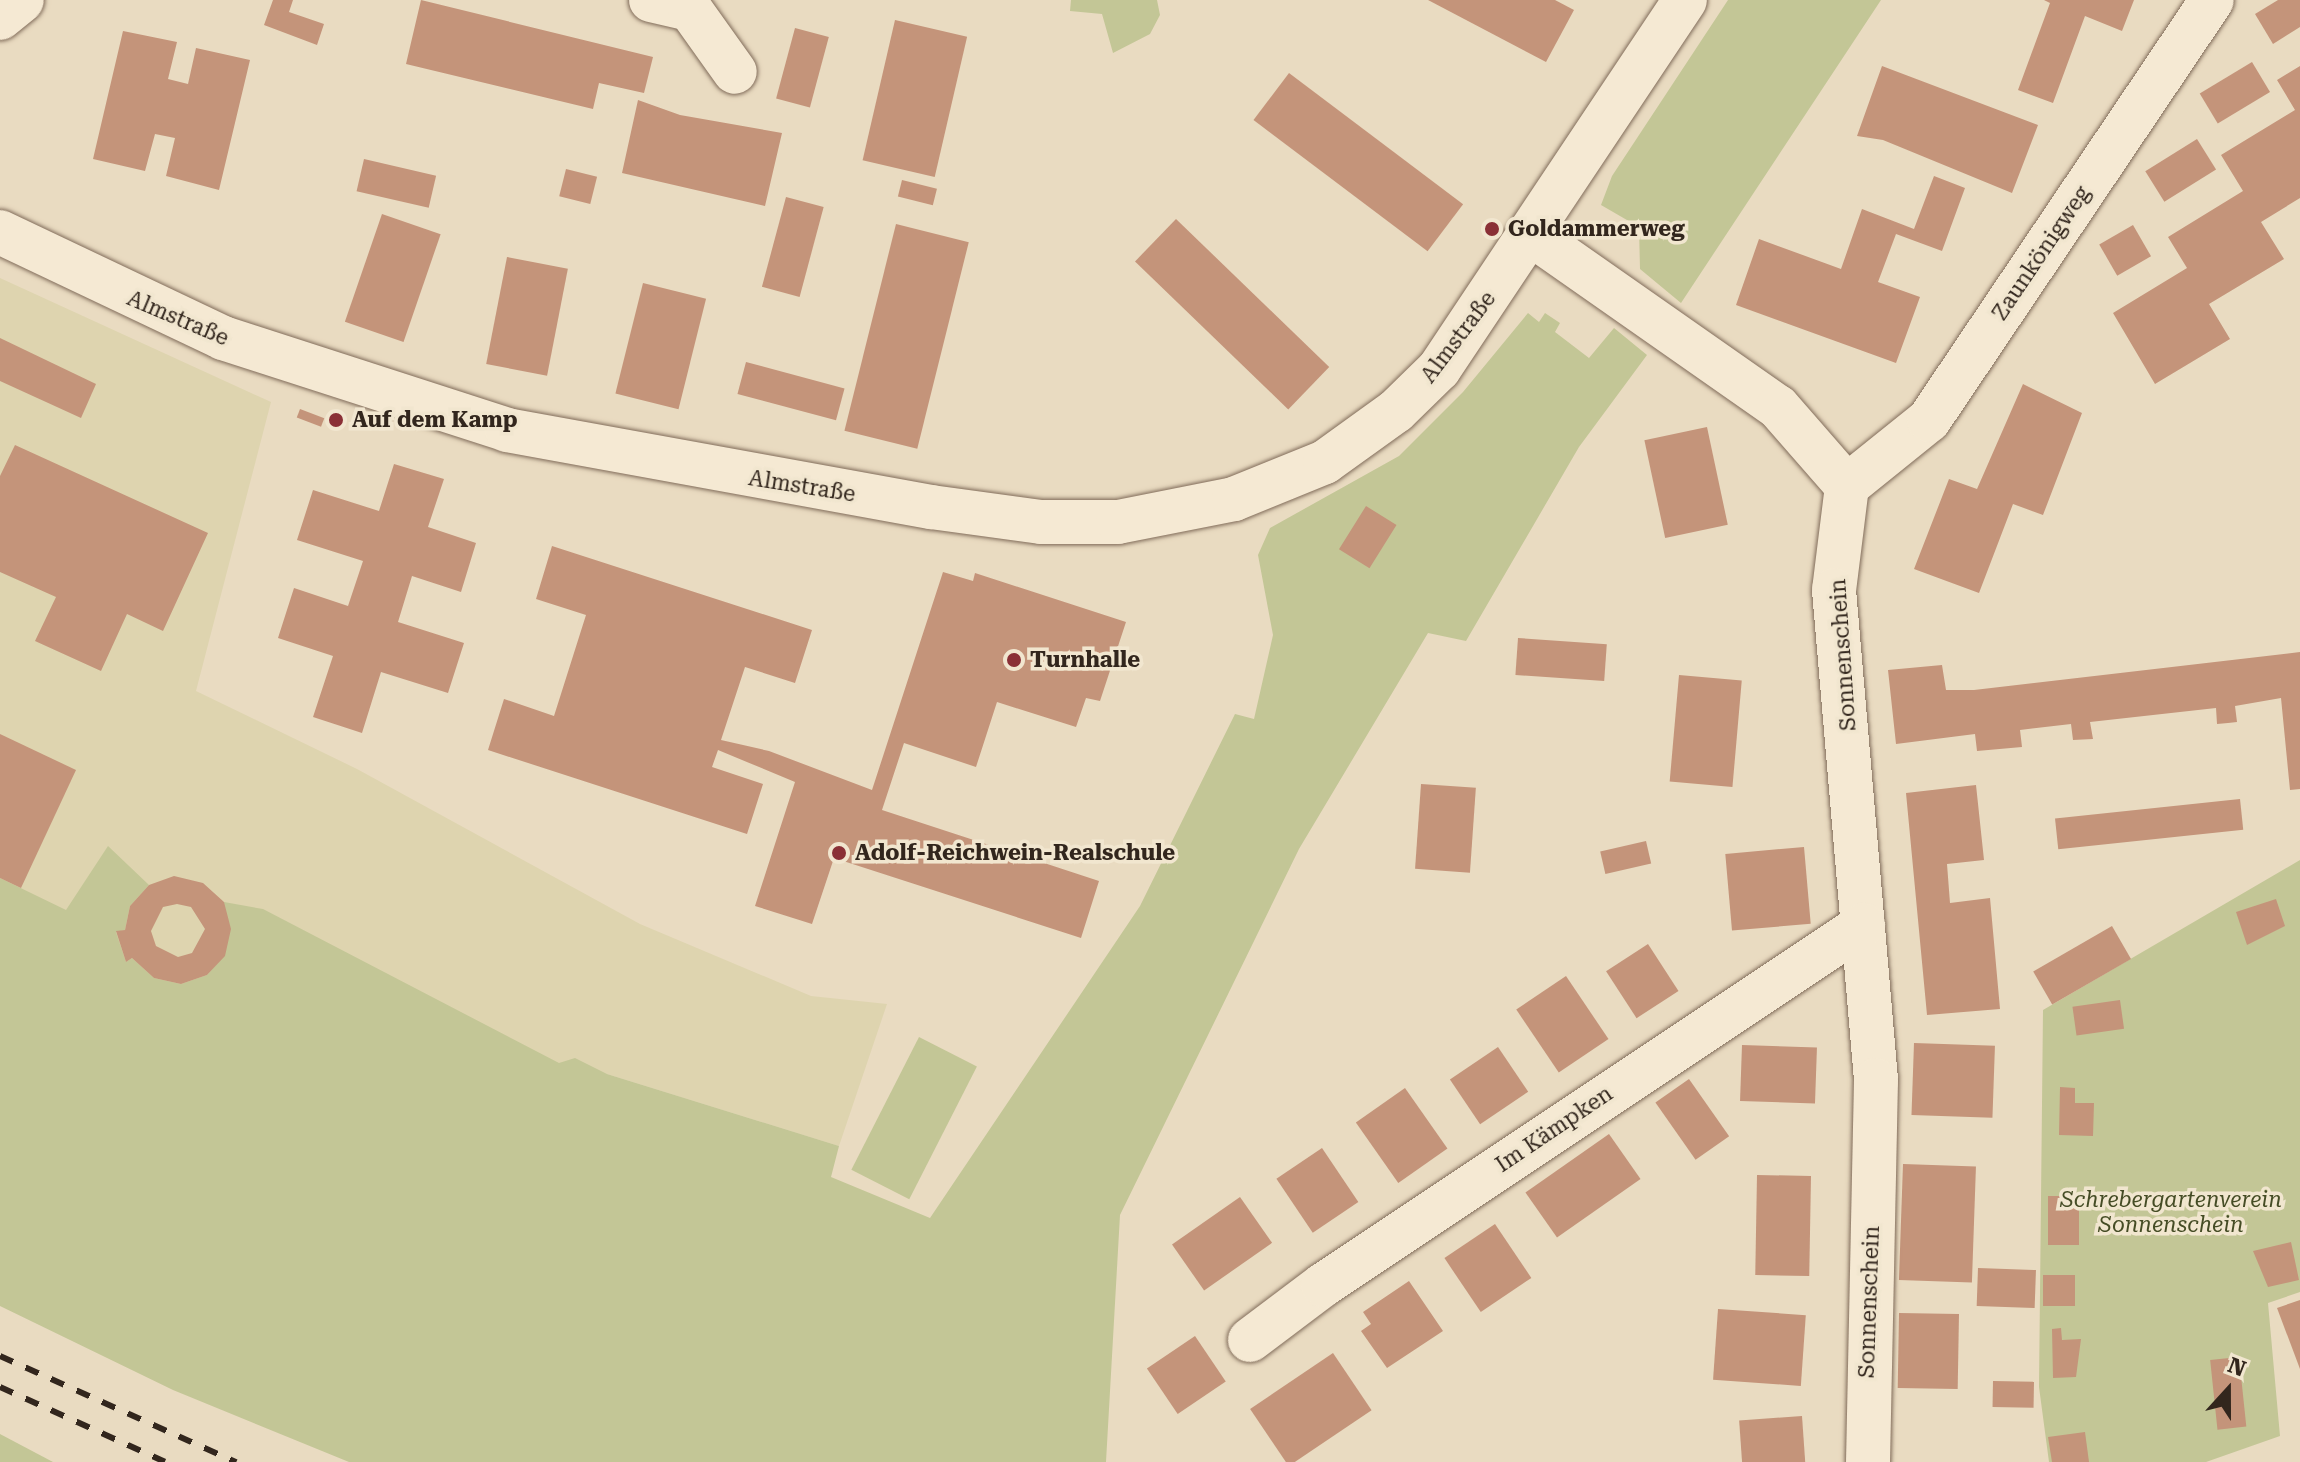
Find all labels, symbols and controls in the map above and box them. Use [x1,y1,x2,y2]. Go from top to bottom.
street label: Zaunkönigweg [1986,181,2096,325]
place label: Goldammerweg [1508,216,1685,242]
marker: Goldammerweg [1483,220,1501,238]
street label: Almstraße [123,285,233,351]
street label: Almstraße [1415,286,1501,388]
place label: Auf dem Kamp [352,407,517,433]
marker: Auf dem Kamp [327,411,345,429]
street label: Almstraße [747,465,857,507]
street label: Sonnenschein [1825,578,1861,732]
place label: Turnhalle [1030,647,1140,673]
marker: Turnhalle [1005,651,1023,669]
place label: Adolf-Reichwein-Realschule [855,840,1175,866]
marker: Adolf-Reichwein-Realschule [830,844,848,862]
street label: Im Kämpken [1490,1080,1618,1178]
park label: Schrebergartenverein Sonnenschein [2060,1186,2282,1238]
street label: Sonnenschein [1853,1225,1885,1379]
north arrow [2188,1350,2268,1430]
text: N [2224,1352,2249,1382]

